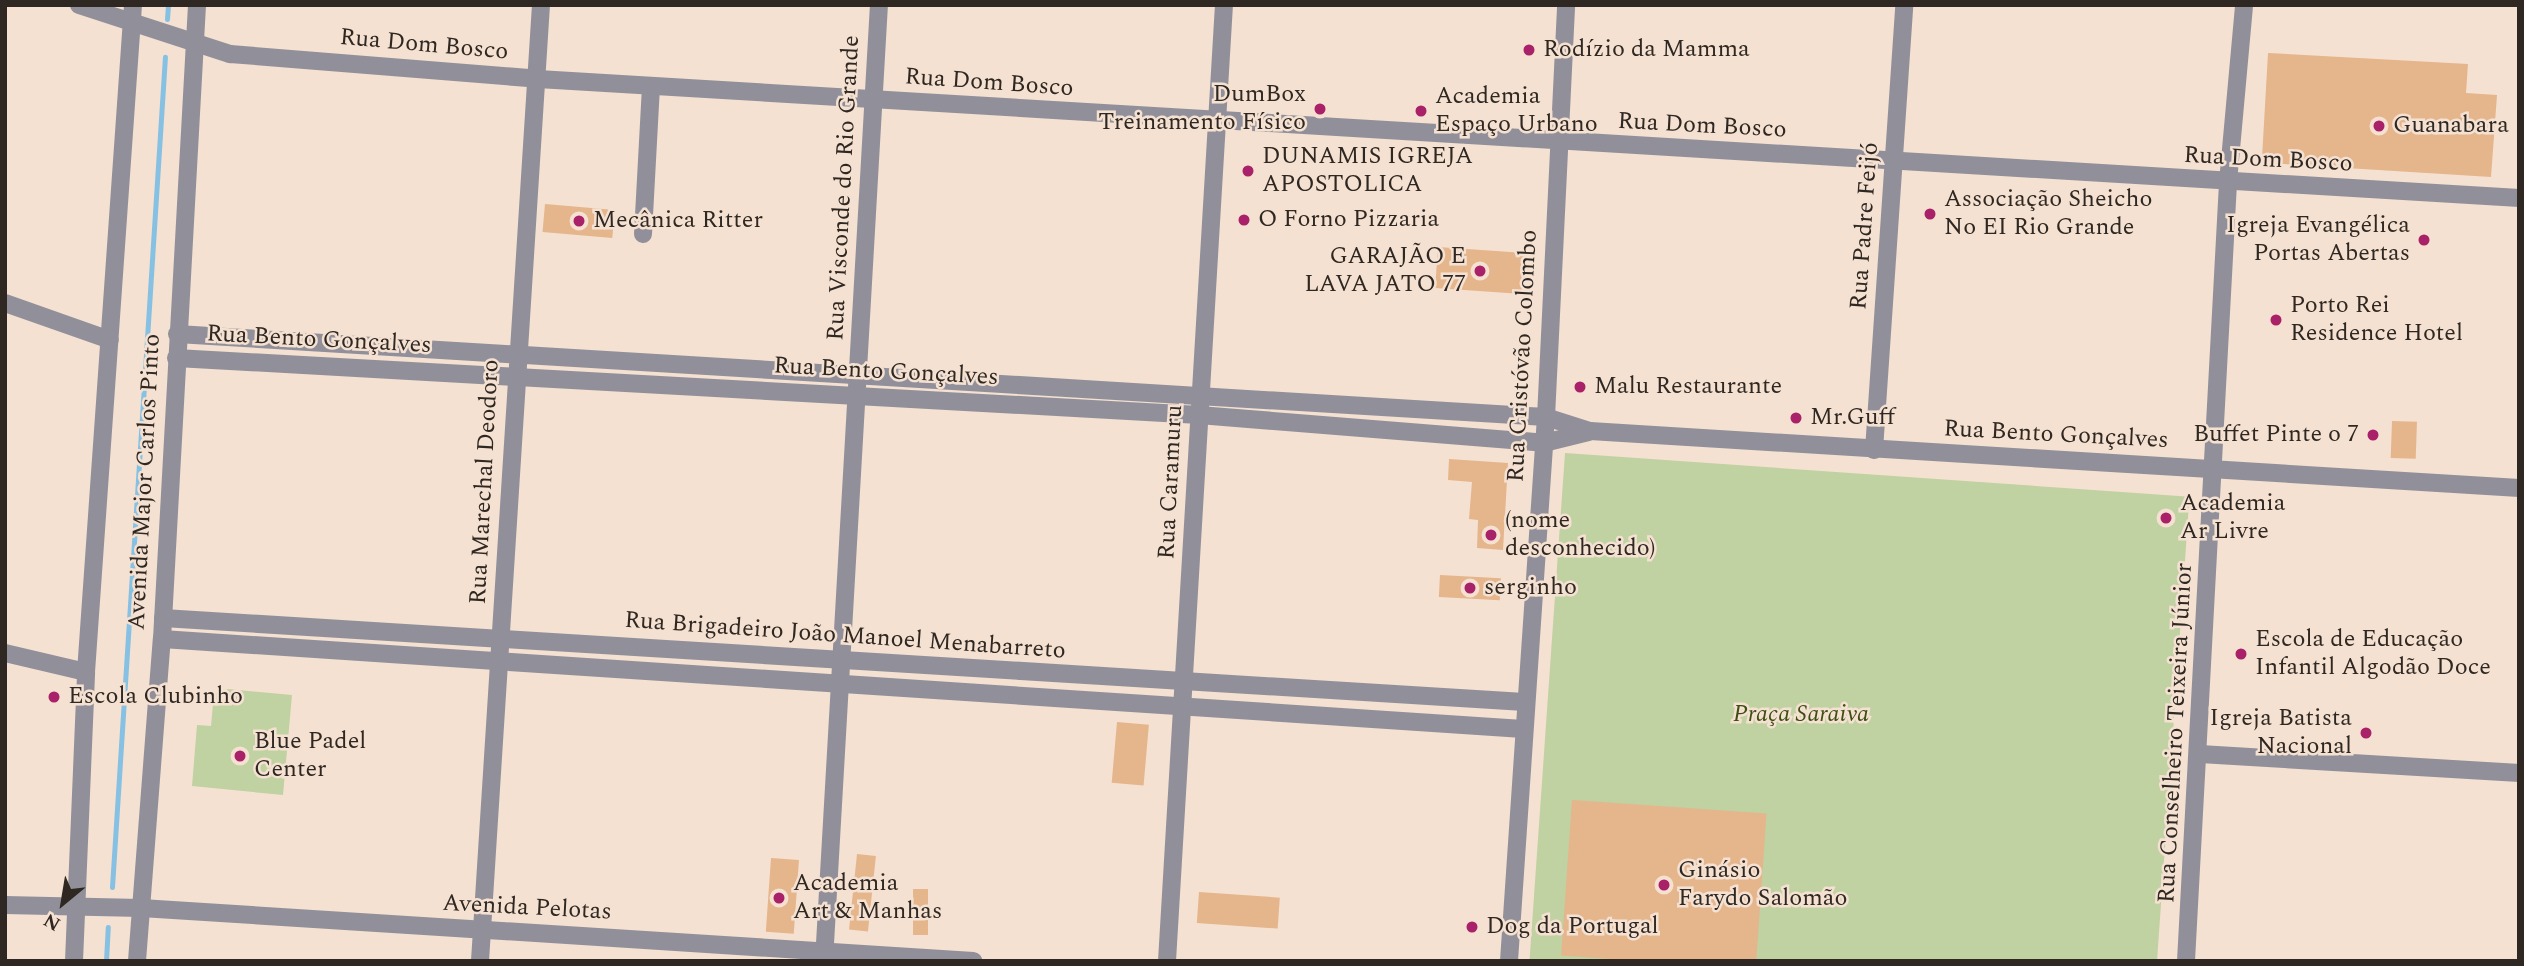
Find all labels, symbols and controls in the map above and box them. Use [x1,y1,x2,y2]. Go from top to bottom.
street label: Rua Dom Bosco [339,23,509,67]
street label: Rua Visconde do Rio Grande [822,35,866,341]
place label: Rodízio da Mamma [1543,36,1750,64]
marker: Rodízio da Mamma [1521,42,1537,58]
street label: Rua Dom Bosco [904,63,1074,103]
place label: DumBox Treinamento Físico [1098,81,1306,137]
place label: Academia Espaço Urbano [1435,83,1598,139]
marker: DumBox Treinamento Físico [1312,101,1328,117]
marker: Academia Espaço Urbano [1413,103,1429,119]
street label: Rua Dom Bosco [1617,107,1787,145]
place label: Guanabara [2393,112,2509,140]
marker: Guanabara [2371,118,2387,134]
street label: Rua Padre Feijó [1845,141,1885,311]
street label: Rua Dom Bosco [2183,141,2353,179]
place label: DUNAMIS IGREJA APOSTOLICA [1262,143,1473,199]
marker: DUNAMIS IGREJA APOSTOLICA [1240,163,1256,179]
place label: Associação Sheicho No EI Rio Grande [1944,186,2153,242]
place label: O Forno Pizzaria [1258,206,1439,234]
marker: Associação Sheicho No EI Rio Grande [1922,206,1938,222]
place label: Mecânica Ritter [593,207,763,235]
marker: O Forno Pizzaria [1236,212,1252,228]
place label: Igreja Evangélica Portas Abertas [2226,212,2410,268]
marker: Mecânica Ritter [571,213,587,229]
street label: Rua Cristóvão Colombo [1502,229,1544,483]
marker: Igreja Evangélica Portas Abertas [2416,232,2432,248]
place label: GARAJÃO E LAVA JATO 77 [1304,243,1466,299]
marker: GARAJÃO E LAVA JATO 77 [1472,263,1488,279]
place label: Porto Rei Residence Hotel [2290,292,2463,348]
marker: Porto Rei Residence Hotel [2268,312,2284,328]
street label: Rua Bento Gonçalves [206,320,432,360]
street label: Avenida Major Carlos Pinto [123,333,167,631]
street label: Rua Bento Gonçalves [773,352,999,392]
street label: Rua Marechal Deodoro [464,359,506,605]
place label: Malu Restaurante [1594,373,1782,401]
marker: Malu Restaurante [1572,379,1588,395]
street label: Rua Caramuru [1153,404,1189,560]
place label: Mr.Guff [1810,404,1895,432]
marker: Mr.Guff [1788,410,1804,426]
street label: Rua Bento Gonçalves [1943,415,2169,455]
place label: Buffet Pinte o 7 [2193,421,2359,449]
marker: Buffet Pinte o 7 [2365,427,2381,443]
place label: Academia Ar Livre [2180,490,2286,546]
place label: (nome desconhecido) [1505,507,1656,563]
marker: Academia Ar Livre [2158,510,2174,526]
marker: (nome desconhecido) [1483,527,1499,543]
street label: Rua Conselheiro Teixeira Júnior [2153,562,2199,904]
place label: serginho [1484,574,1577,602]
marker: serginho [1462,580,1478,596]
street label: Rua Brigadeiro João Manoel Menabarreto [623,606,1067,666]
place label: Escola de Educação Infantil Algodão Doce [2255,626,2491,682]
marker: Escola de Educação Infantil Algodão Doce [2233,646,2249,662]
place label: Escola Clubinho [68,683,243,711]
marker: Escola Clubinho [46,689,62,705]
park label: Praça Saraiva [1733,701,1869,729]
place label: Igreja Batista Nacional [2209,705,2352,761]
marker: Igreja Batista Nacional [2358,725,2374,741]
place label: Blue Padel Center [254,728,366,784]
marker: Blue Padel Center [232,748,248,764]
place label: Ginásio Farydo Salomão [1678,857,1847,913]
north arrow [28,868,98,938]
place label: Academia Art & Manhas [793,870,942,926]
marker: Ginásio Farydo Salomão [1656,877,1672,893]
street label: Avenida Pelotas [441,889,613,927]
marker: Academia Art & Manhas [771,890,787,906]
text: N [38,905,66,938]
place label: Dog da Portugal [1486,913,1659,941]
marker: Dog da Portugal [1464,919,1480,935]

